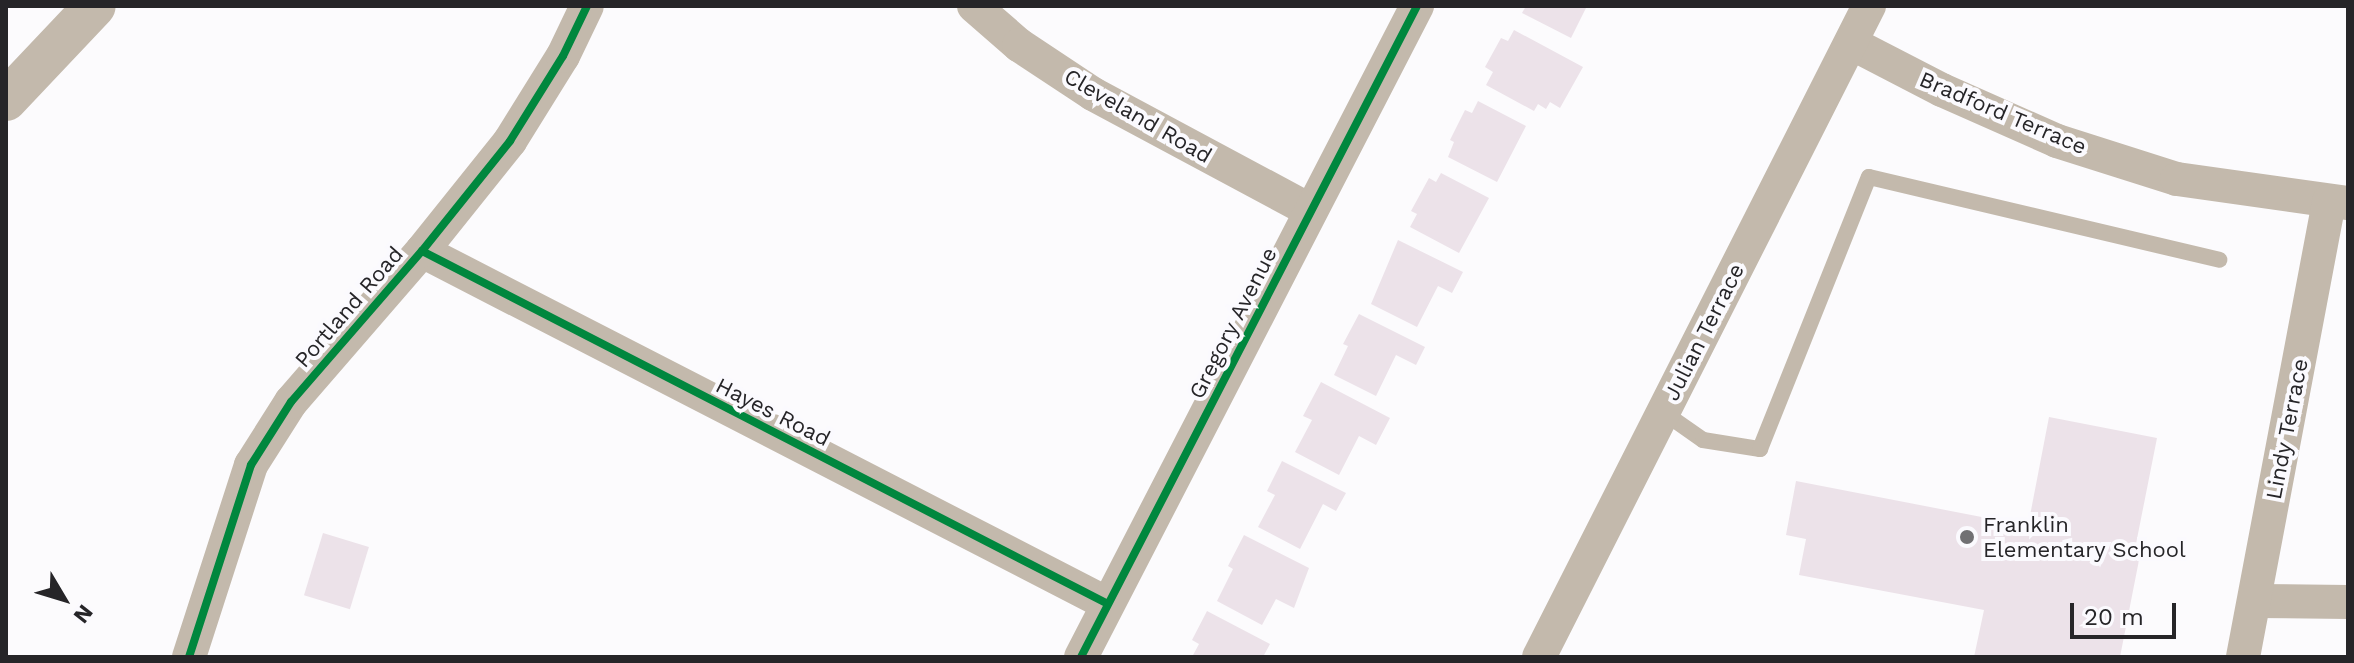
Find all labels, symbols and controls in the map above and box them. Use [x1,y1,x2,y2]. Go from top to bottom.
street label: Cleveland Road [1059,63,1217,169]
street label: Bradford Terrace [1915,66,2091,160]
street label: Portland Road [289,241,409,373]
street label: Gregory Avenue [1183,242,1283,404]
street label: Julian Terrace [1658,259,1750,405]
street label: Lindy Terrace [2260,356,2314,502]
street label: Hayes Road [711,372,835,452]
place label: Franklin Elementary School [1983,511,2186,562]
marker: Franklin Elementary School [1958,528,1976,546]
north arrow [24,559,104,639]
scale bar [2074,587,2180,637]
text: N [68,600,98,628]
text: 20 m [2084,603,2144,631]

